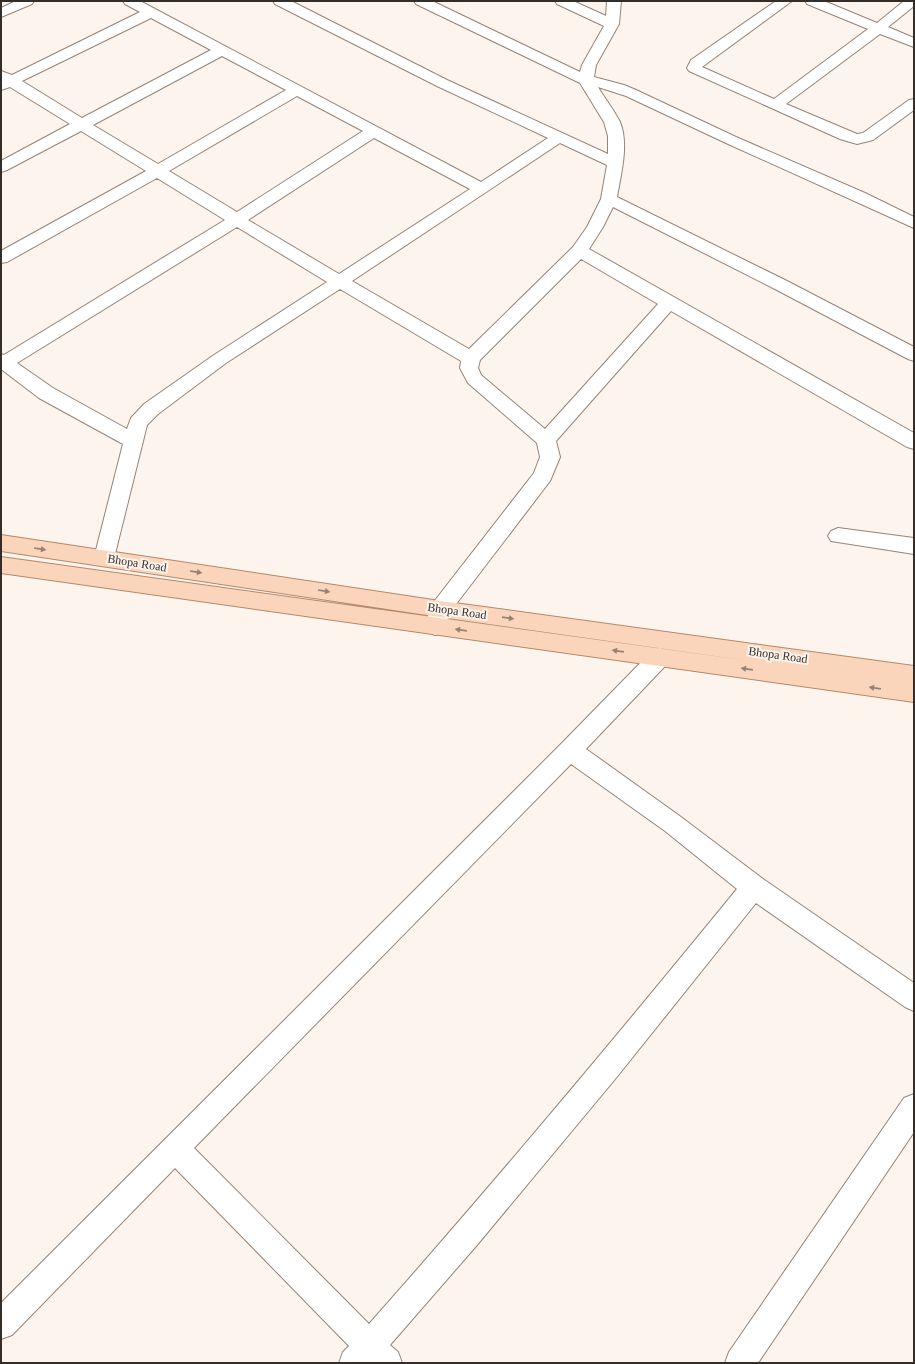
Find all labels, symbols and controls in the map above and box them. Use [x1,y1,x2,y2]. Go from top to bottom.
one-way arrow [33,546,46,552]
street label: Bhopa Road [106,551,168,575]
one-way arrow [190,569,202,575]
one-way arrow [318,588,330,594]
street label: Bhopa Road [426,600,488,622]
one-way arrow [502,615,515,621]
one-way arrow [455,627,468,633]
street label: Bhopa Road [747,644,809,666]
one-way arrow [612,648,624,654]
one-way arrow [741,666,753,672]
one-way arrow [869,685,881,691]

